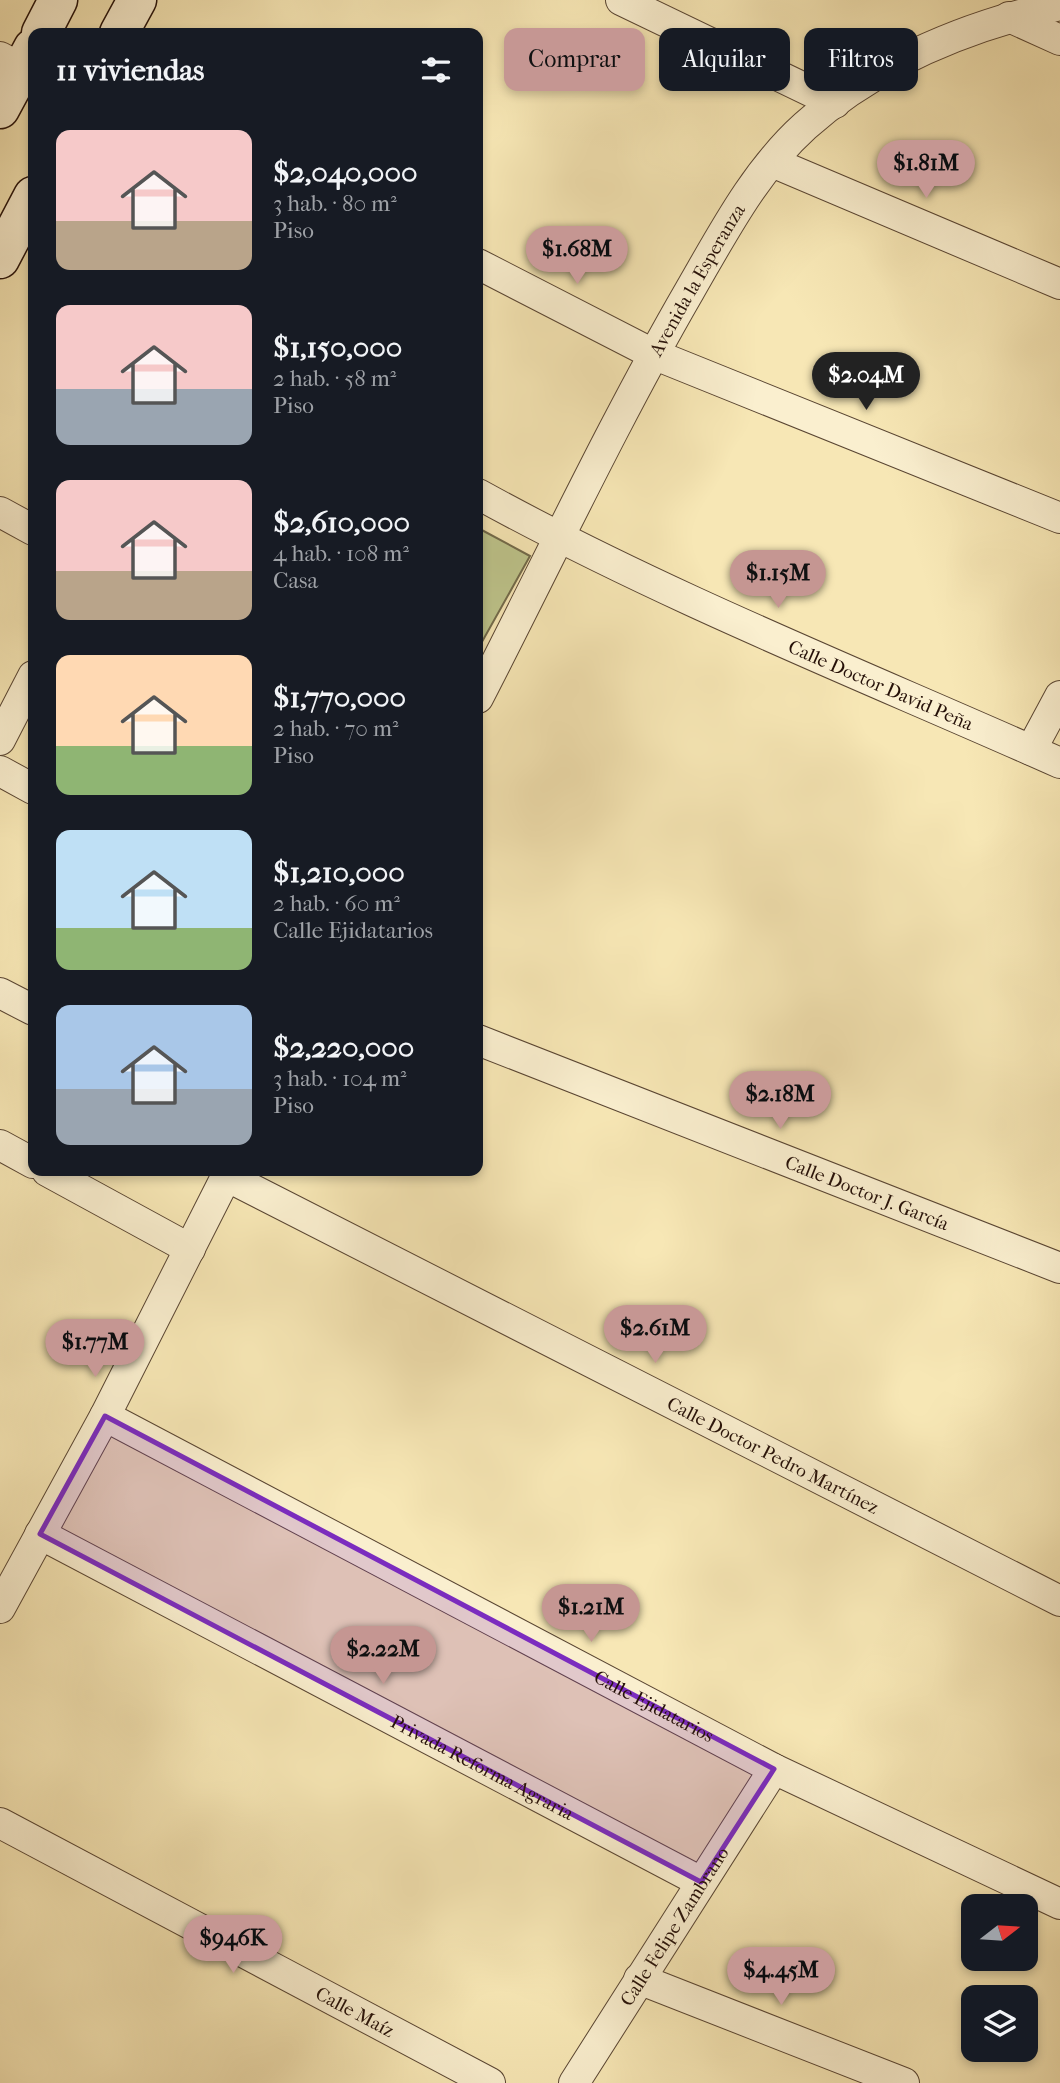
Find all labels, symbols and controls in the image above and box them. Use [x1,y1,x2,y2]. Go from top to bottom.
chip: Comprar [504,28,645,91]
chip: Alquilar [659,28,790,91]
chip: Filtros [804,28,918,91]
icon: filters [417,51,455,89]
text: 11 viviendas [56,53,204,88]
pin: $1.81M [869,140,983,200]
text: $1.81M [893,149,959,176]
text: $2,040,000 [273,155,418,190]
icon: home [112,158,196,242]
text: 3 hab. · 80 m² [273,190,397,217]
street label: Avenida la Esperanza [645,200,750,361]
text: Piso [273,217,314,244]
pin: $1.68M [520,226,634,286]
text: $1.68M [542,235,612,262]
text: $1,150,000 [273,330,402,365]
icon: home [112,333,196,417]
pin: $2.04M [809,352,923,412]
text: $2.04M [828,361,904,388]
text: 2 hab. · 58 m² [273,365,396,392]
text: Piso [273,392,314,419]
text: $2,610,000 [273,505,410,540]
icon: home [112,508,196,592]
text: 4 hab. · 108 m² [273,540,409,567]
pin: $1.15M [721,550,835,610]
text: $1.15M [746,559,810,586]
text: Casa [273,567,318,594]
street label: Calle Doctor David Peña [785,636,977,736]
text: $1,770,000 [273,680,406,715]
icon: home [112,683,196,767]
text: 2 hab. · 70 m² [273,715,399,742]
text: Piso [273,742,314,769]
text: $1,210,000 [273,855,405,890]
icon: home [112,858,196,942]
text: 2 hab. · 60 m² [273,890,400,917]
text: Calle Ejidatarios [273,917,433,944]
text: $2,220,000 [273,1030,414,1065]
icon: home [112,1033,196,1117]
text: 3 hab. · 104 m² [273,1065,407,1092]
pin: $2.18M [723,1072,837,1131]
text: $2.18M [745,1080,815,1107]
text: Piso [273,1092,314,1119]
street label: Calle Doctor J. García [782,1151,952,1235]
pin: $2.61M [598,1306,712,1365]
text: $2.61M [620,1314,690,1341]
pin: $1.77M [38,1320,152,1379]
text: $1.77M [61,1328,129,1355]
street label: Calle Doctor Pedro Martínez [663,1393,882,1519]
pin: $1.21M [534,1584,648,1644]
text: $1.21M [558,1593,624,1620]
pin: $2.22M [326,1626,440,1686]
text: $2.22M [346,1635,420,1662]
street label: Calle Ejidatarios [590,1666,717,1747]
street label: Privada Reforma Agraria [387,1711,577,1825]
street label: Calle Felipe Zambrano [616,1843,734,2010]
north arrow [961,1894,1038,1970]
map controls [961,1894,1038,2062]
pin: $946K [184,1916,282,1975]
text: $946K [199,1924,267,1951]
pin: $4.45M [724,1948,838,2007]
text: $4.45M [743,1956,819,1983]
street label: Calle Maíz [312,1983,398,2042]
button: layers [961,1985,1038,2062]

